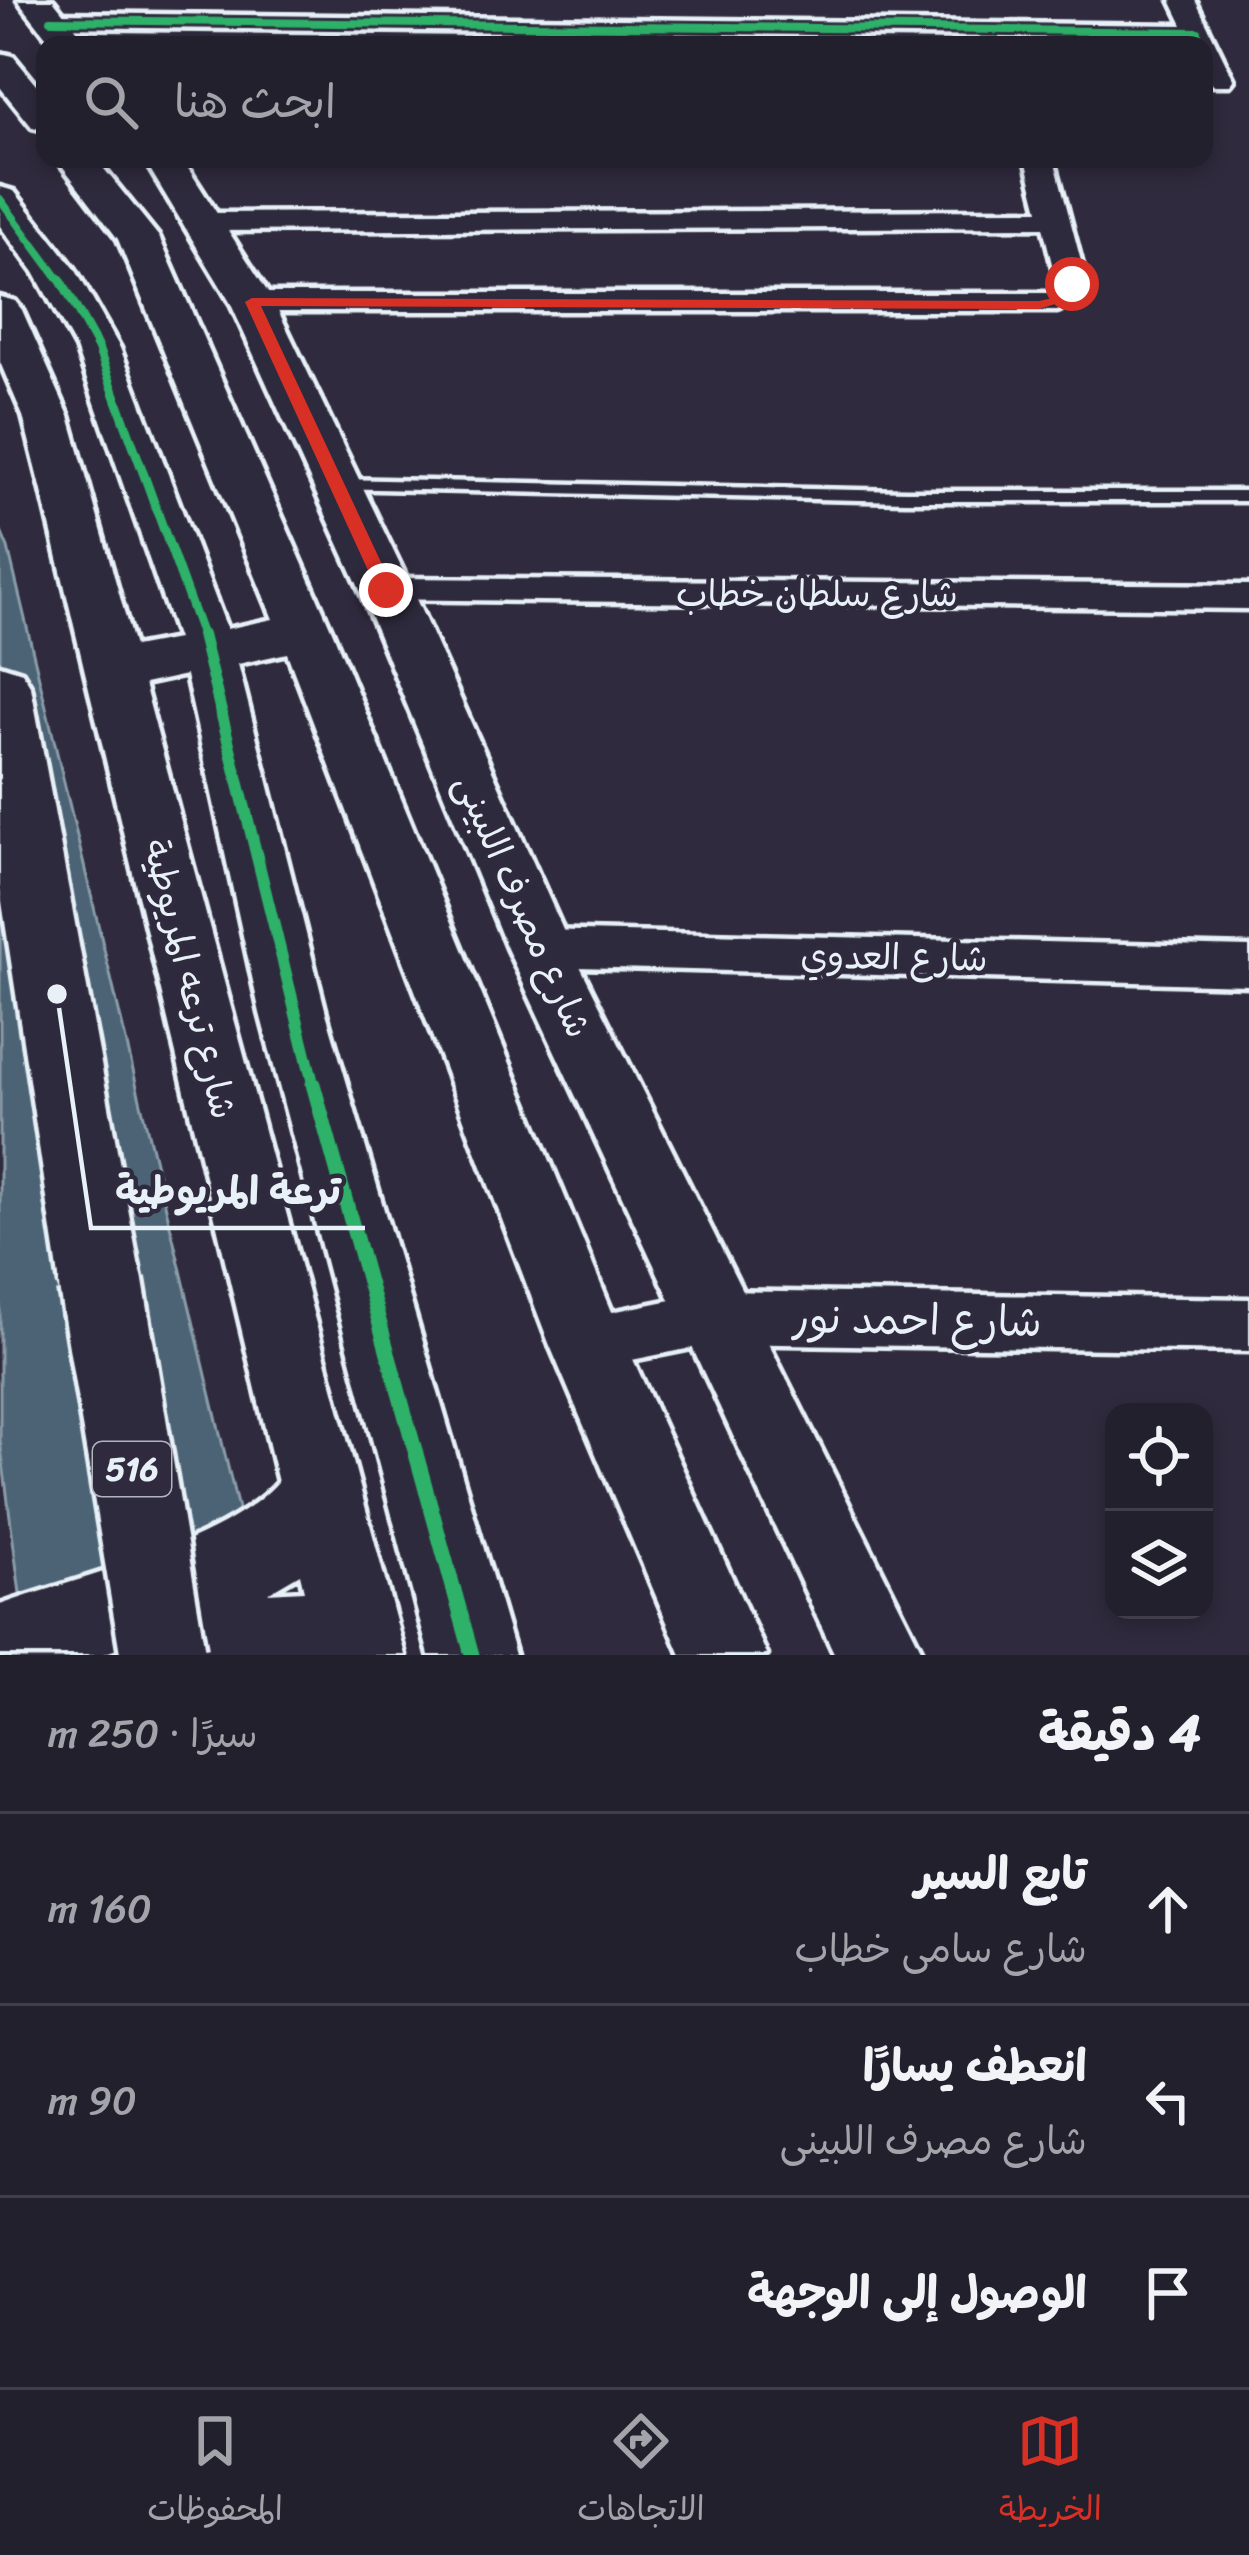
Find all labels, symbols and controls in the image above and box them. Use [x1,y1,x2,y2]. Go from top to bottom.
search box [36,36,1213,168]
text: ابحث هنا [174,62,336,142]
icon: search [78,69,144,135]
route start [1045,257,1099,311]
street label: شارع سلطان خطاب [676,562,958,626]
route end [359,563,413,617]
street label: شارع مصرف اللبينى [436,763,610,1049]
street label: شارع ترعه المريوطية [124,832,256,1126]
street label: شارع العدوي [800,923,988,991]
callout: ترعة المريوطية [91,1153,365,1228]
text: ترعة المريوطية [115,1156,343,1225]
street label: شارع احمد نور [791,1281,1042,1359]
map controls [1105,1403,1213,1619]
button: locate [1105,1403,1213,1511]
road number: 516 [93,1442,171,1496]
button: layers [1105,1511,1213,1619]
text: 4 دقيقة [1038,1688,1201,1778]
text: سيرًا · 250 m [48,1699,258,1768]
text: تابع السير [915,1834,1087,1914]
text: 160 m [48,1874,152,1943]
icon: ahead [1135,1876,1201,1942]
text: شارع سامى خطاب [794,1914,1087,1983]
text: انعطف يسارًا [863,2026,1087,2106]
text: 90 m [48,2066,137,2135]
icon: left [1135,2068,1201,2134]
text: شارع مصرف اللبينى [780,2106,1087,2175]
text: الوصول إلى الوجهة [747,2253,1087,2333]
icon: arrive [1135,2260,1201,2326]
tab: المحفوظات [147,2408,283,2538]
tab: الاتجاهات [577,2408,705,2538]
tab: الخريطة [999,2408,1102,2538]

